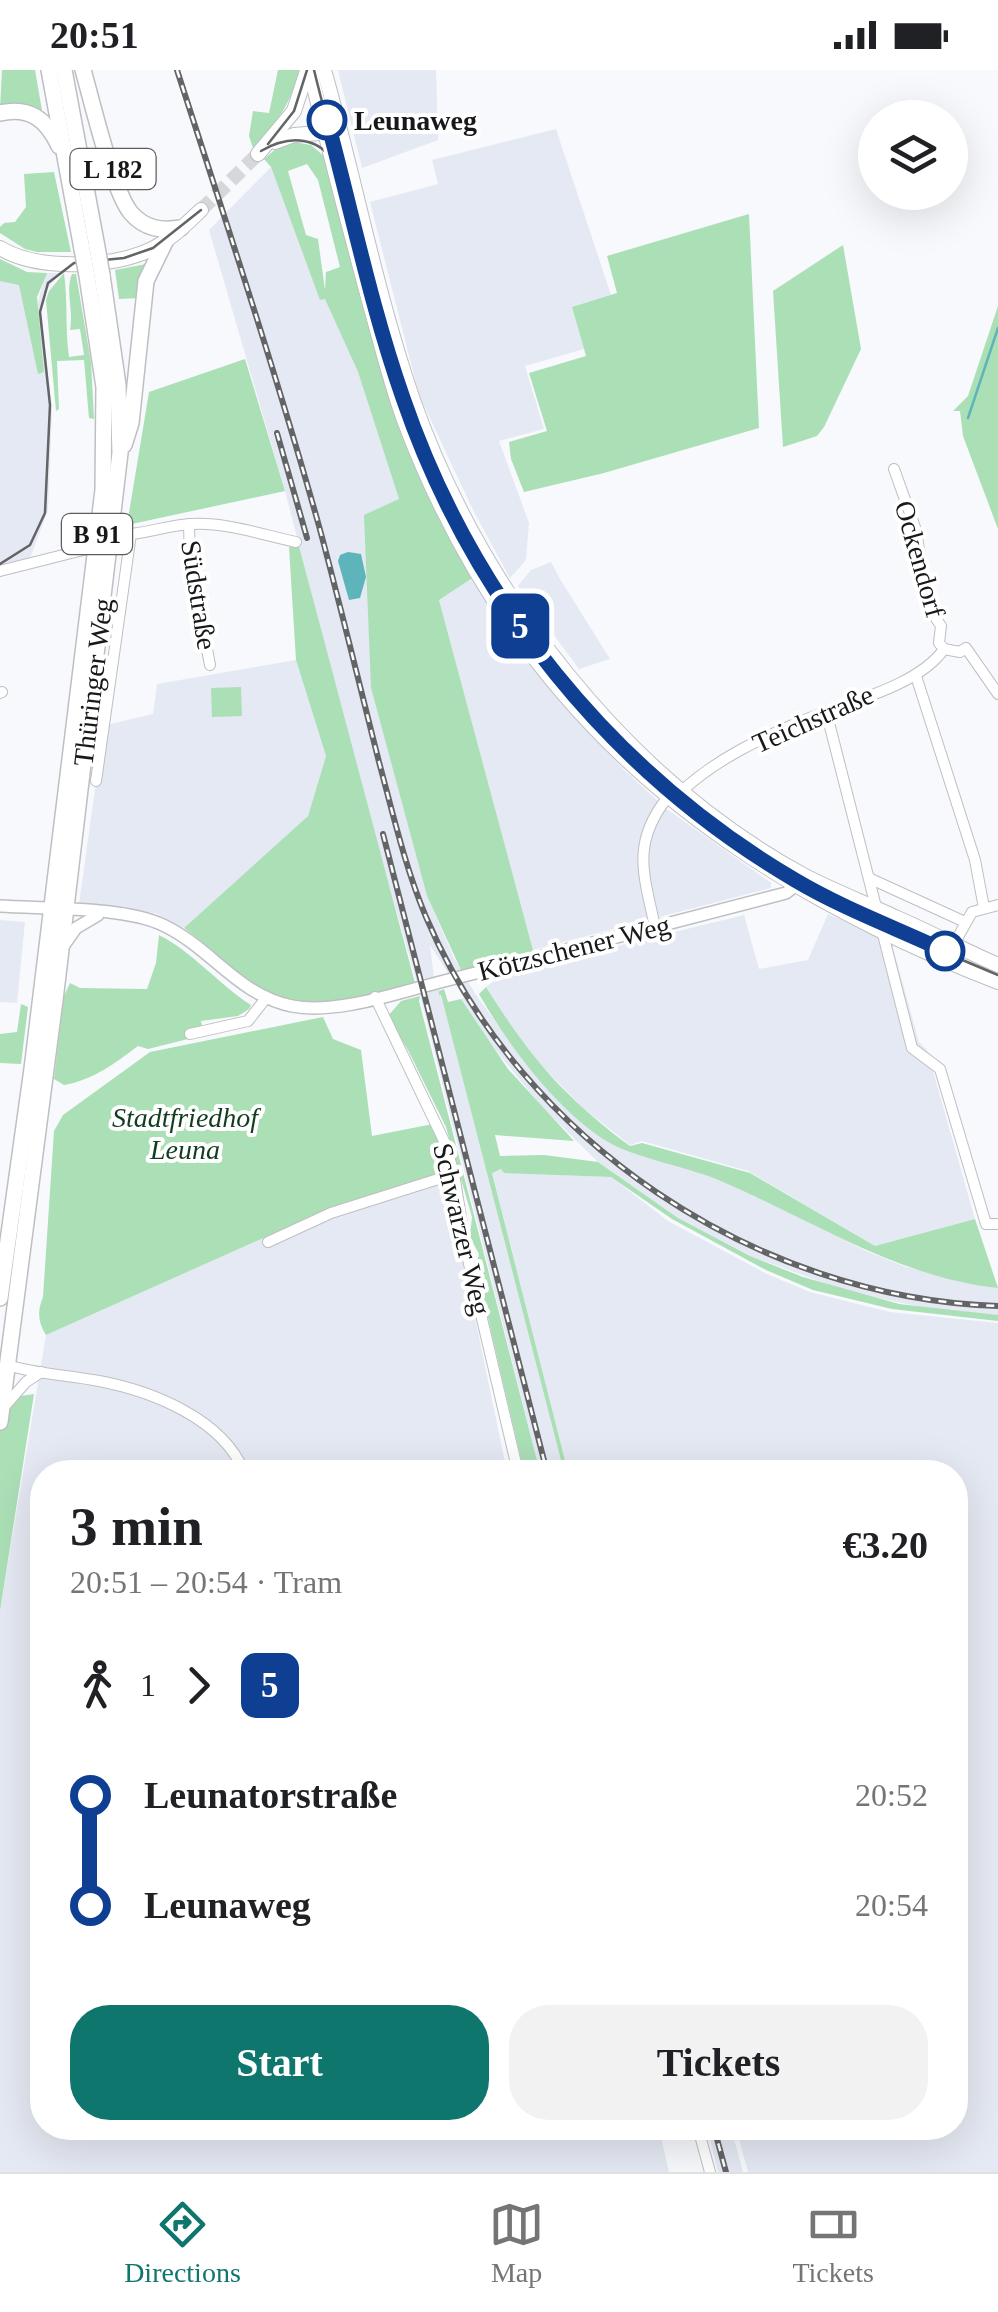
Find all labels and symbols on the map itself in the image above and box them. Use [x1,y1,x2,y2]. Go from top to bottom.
marker: Leunaweg [308,101,346,139]
place label: Leunaweg [354,105,477,136]
road number: L 182 [70,149,156,189]
street label: Ockendorf [889,497,952,621]
road number: B 91 [62,514,132,554]
street label: Südstraße [175,538,223,652]
line badge: 5 [488,594,552,658]
street label: Thüringer Weg [67,596,119,768]
street label: Teichstraße [748,679,878,759]
street label: Kötzschener Weg [475,909,673,987]
unlabelled marker [926,932,964,970]
park label: Stadtfriedhof Leuna [112,1102,261,1165]
street label: Schwarzer Weg [427,1140,497,1318]

